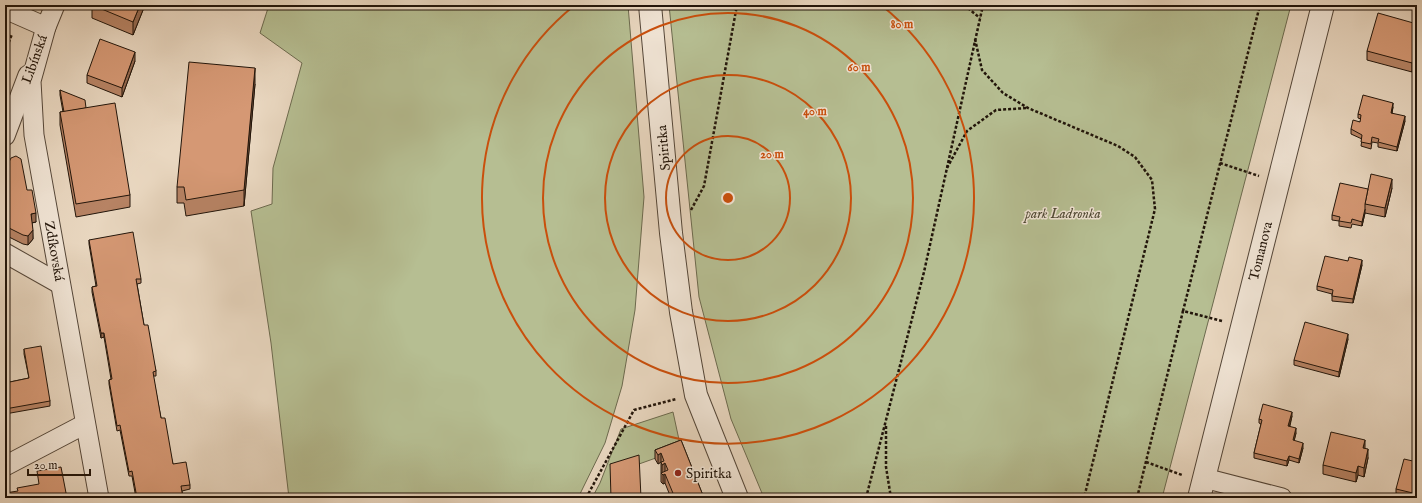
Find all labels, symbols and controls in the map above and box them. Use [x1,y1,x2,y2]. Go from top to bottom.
text: 80 m [891,17,914,32]
street label: Libínská [18,32,52,86]
text: 60 m [848,60,871,75]
text: 40 m [803,104,828,119]
street label: Spiritka [653,123,675,171]
text: 20 m [760,147,784,162]
centre of rings [721,191,735,205]
park label: park Ladronka [1022,205,1101,223]
street label: Tomanova [1245,219,1277,283]
street label: Zdíkovská [40,220,68,283]
scale bar [28,451,90,477]
text: 20 m [34,458,57,473]
place label: Spiritka [686,465,733,483]
marker: Spiritka [673,468,683,478]

